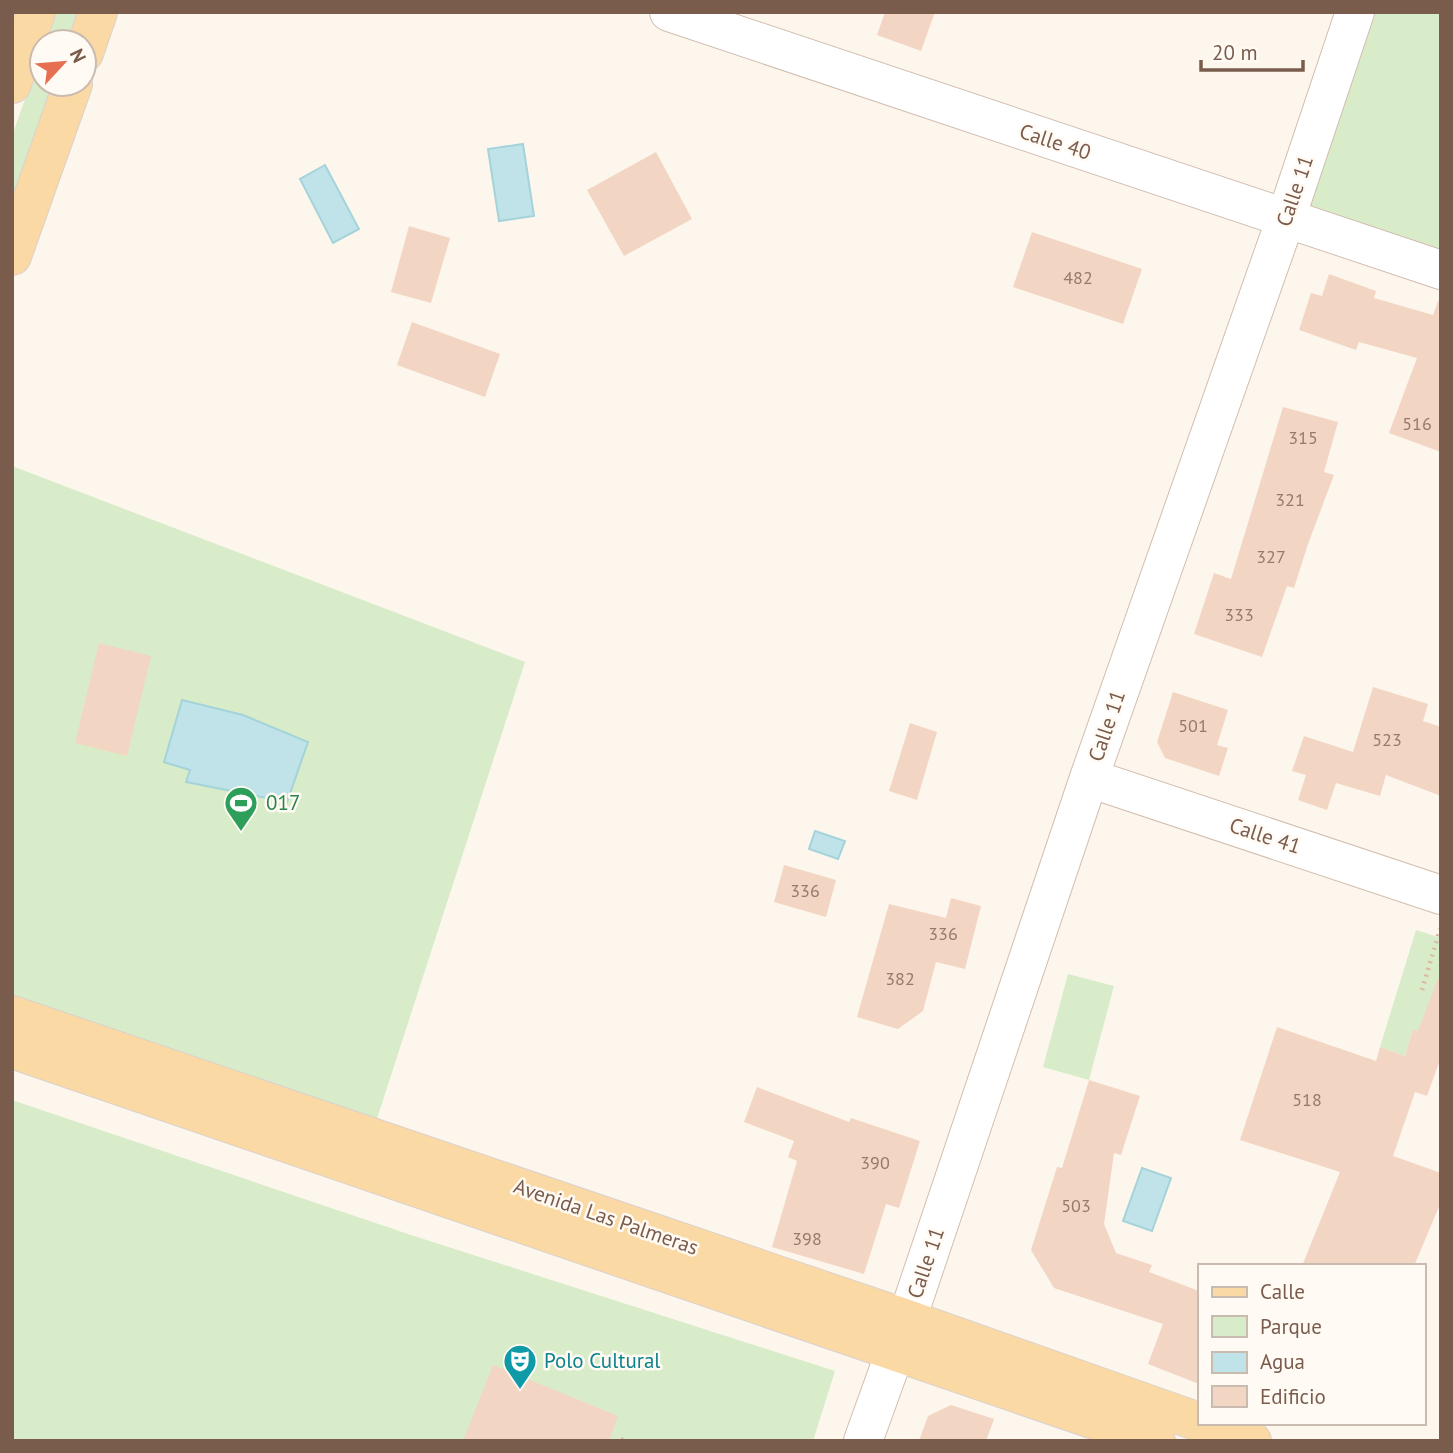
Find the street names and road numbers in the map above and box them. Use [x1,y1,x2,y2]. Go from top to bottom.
street label: Calle 40 [1016,117,1094,166]
street label: Calle 11 [1270,152,1319,230]
street label: Calle 11 [1082,687,1131,765]
street label: Calle 41 [1226,811,1304,860]
street label: Avenida Las Palmeras [510,1172,702,1261]
street label: Calle 11 [901,1224,950,1302]

